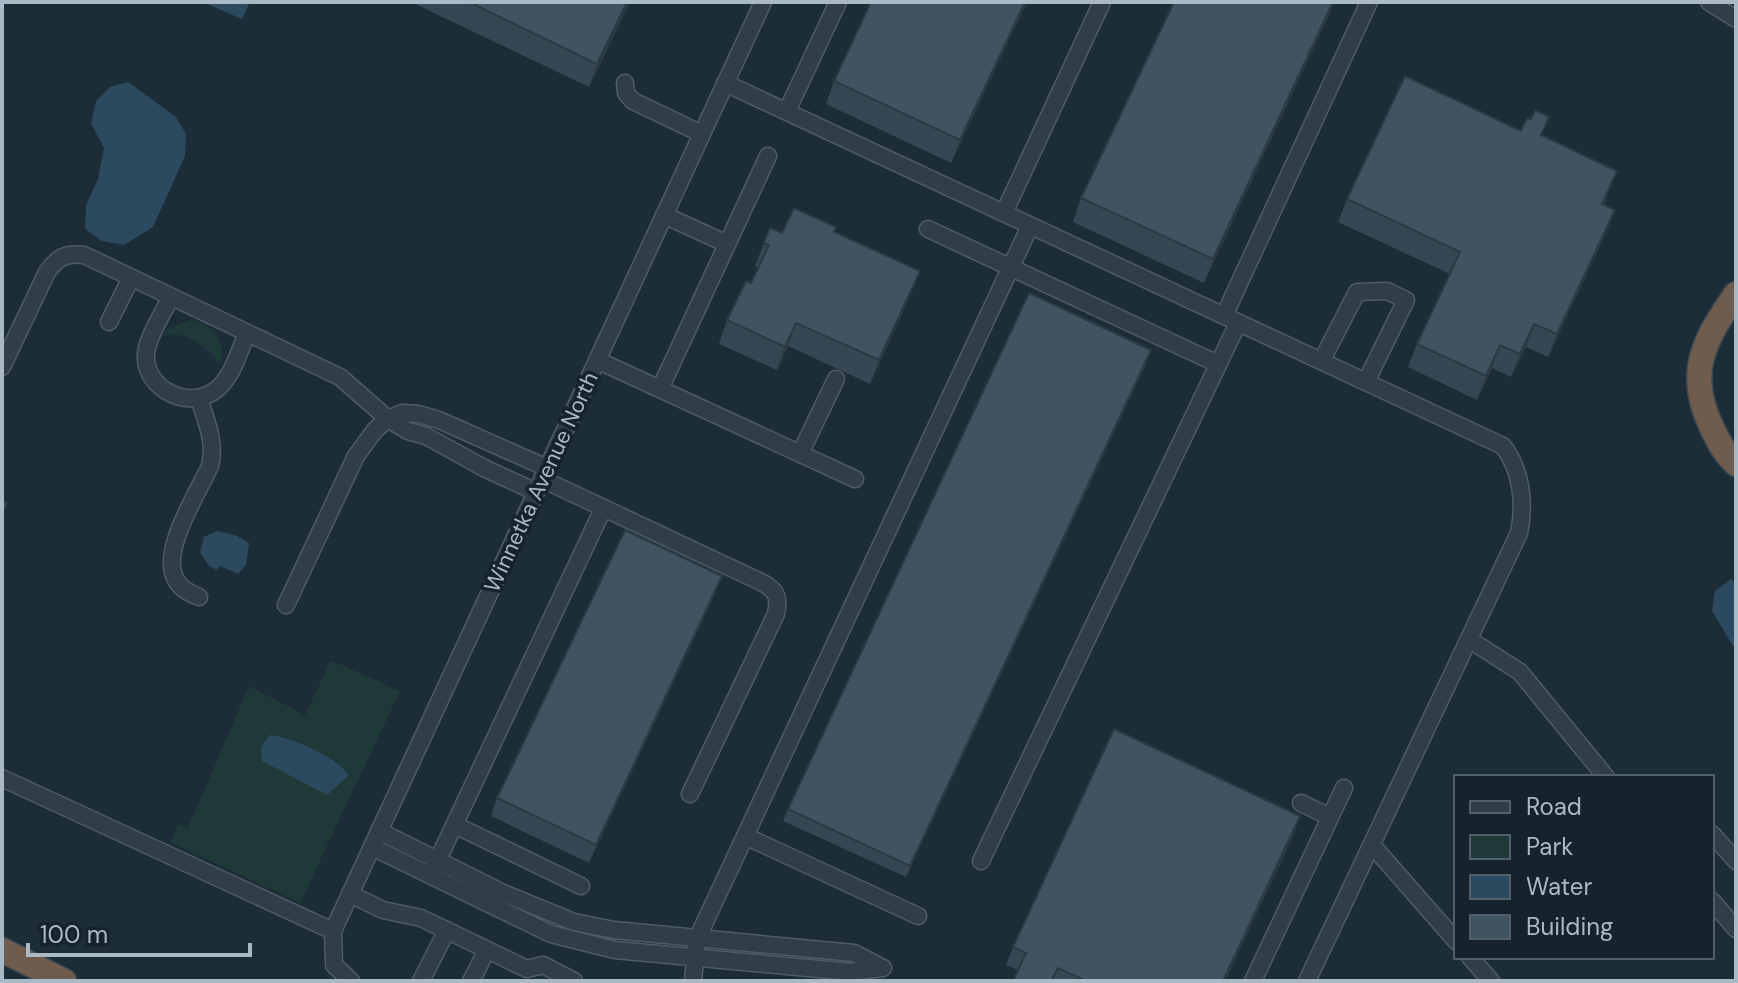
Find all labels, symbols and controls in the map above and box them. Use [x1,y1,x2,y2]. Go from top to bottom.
street label: Winnetka Avenue North [477,367,605,597]
legend [1454,775,1714,959]
text: Road [1526,791,1582,822]
text: Park [1526,831,1573,862]
text: Water [1526,871,1592,902]
scale bar [28,907,250,957]
text: Building [1526,911,1613,942]
text: 100 m [40,919,108,950]

